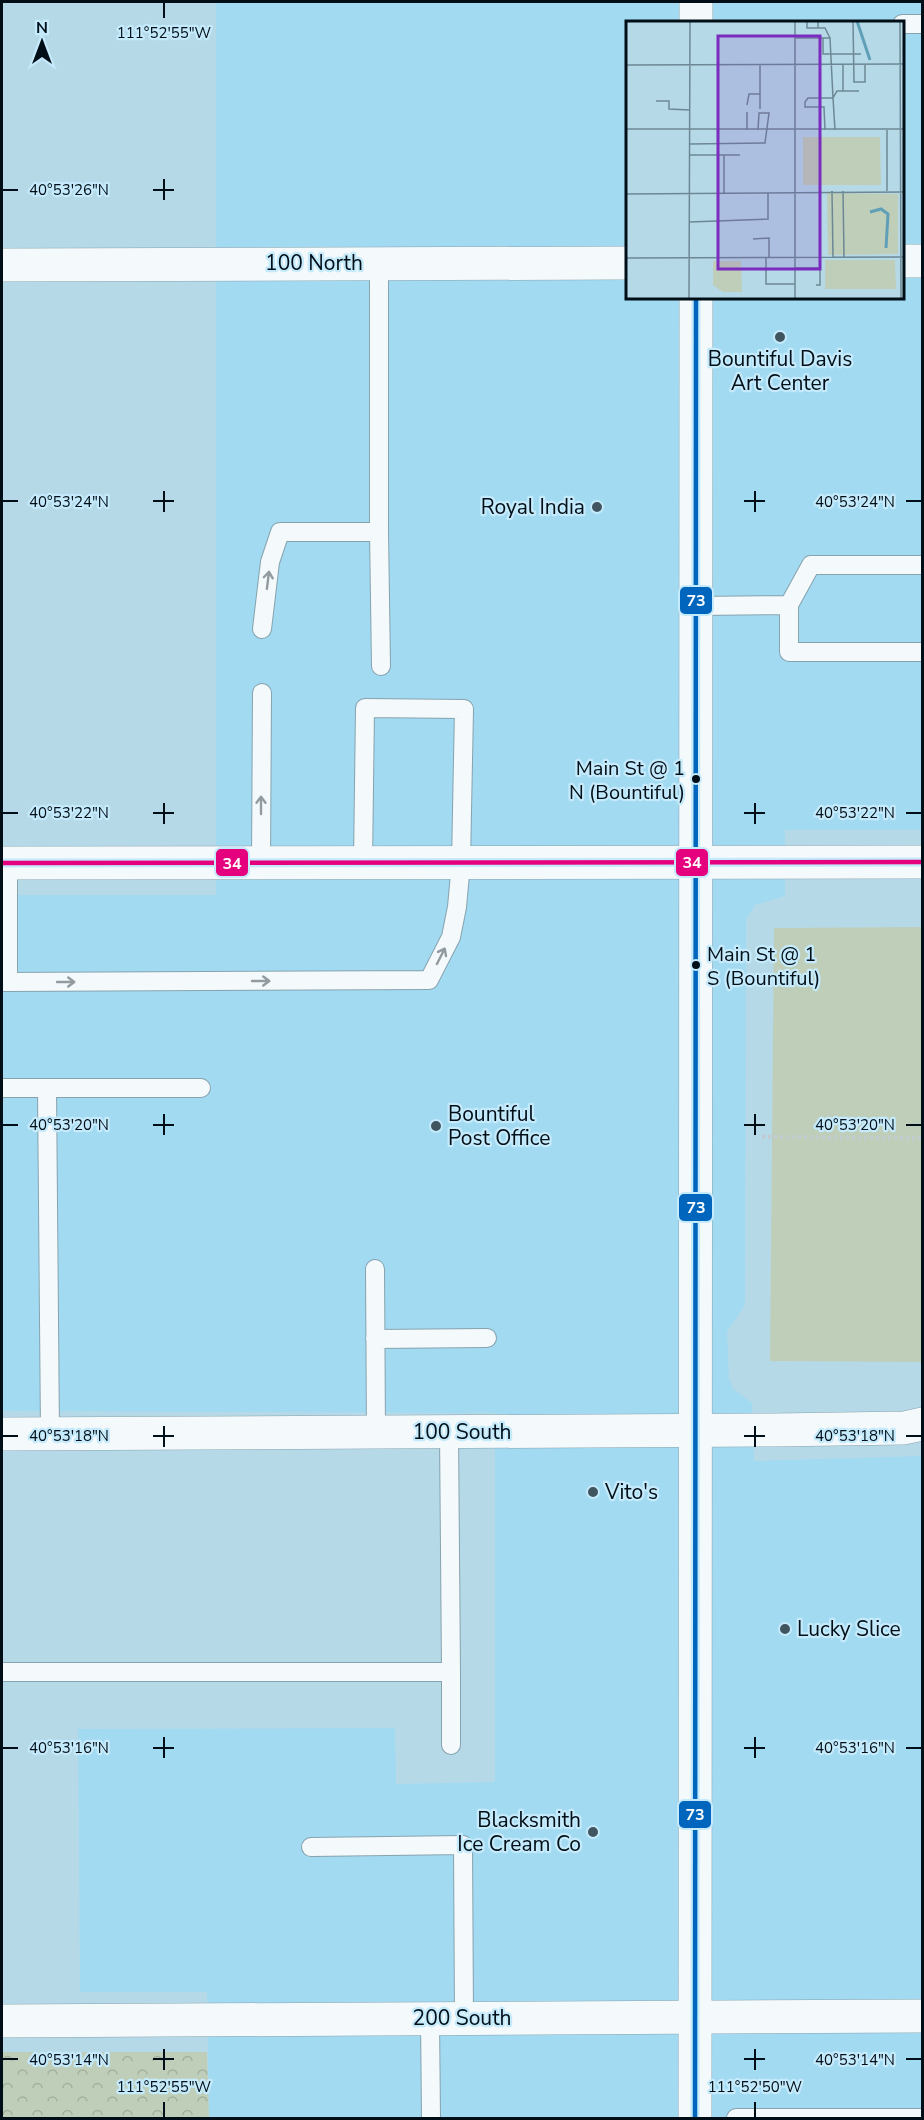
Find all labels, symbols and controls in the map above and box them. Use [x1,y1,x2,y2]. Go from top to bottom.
north arrow [12,12,72,72]
text: N [36,17,48,39]
inset map [626,21,903,298]
text: 111°52'55"W [117,23,212,43]
text: 40°53'26"N [29,180,109,200]
street label: 100 North [265,249,363,277]
marker: Bountiful Davis Art Center [773,330,787,344]
place label: Bountiful Davis Art Center [708,345,852,397]
text: 40°53'24"N [29,492,109,512]
text: 40°53'24"N [815,492,895,512]
place label: Royal India [481,493,585,521]
marker: Royal India [590,500,604,514]
one-way arrow [263,570,274,590]
line badge: 73 [679,586,713,615]
text: 73 [686,590,706,612]
place label: Main St @ 1 N (Bountiful) [569,755,685,806]
marker: Main St @ 1 N (Bountiful) [690,773,702,785]
one-way arrow [256,795,267,815]
text: 40°53'22"N [29,803,109,823]
text: 40°53'22"N [815,803,895,823]
line badge: 34 [215,848,249,877]
line badge: 34 [675,848,709,877]
text: 34 [682,852,702,874]
text: 34 [222,853,242,875]
place label: Main St @ 1 S (Bountiful) [707,941,820,992]
one-way arrow [436,947,447,965]
marker: Main St @ 1 S (Bountiful) [690,959,702,971]
one-way arrow [251,975,271,987]
one-way arrow [56,976,76,988]
place label: Bountiful Post Office [448,1100,550,1152]
text: 40°53'20"N [29,1115,109,1135]
text: 40°53'20"N [815,1115,895,1135]
marker: Bountiful Post Office [429,1119,443,1133]
line badge: 73 [678,1193,713,1222]
text: 73 [686,1197,706,1219]
street label: 100 South [413,1418,511,1446]
text: 40°53'18"N [29,1426,109,1446]
text: 40°53'18"N [815,1426,895,1446]
place label: Vito's [604,1478,658,1506]
marker: Vito's [586,1485,600,1499]
place label: Lucky Slice [797,1615,901,1643]
marker: Lucky Slice [778,1622,792,1636]
text: 40°53'16"N [29,1738,109,1758]
text: 40°53'16"N [815,1738,895,1758]
line badge: 73 [678,1800,712,1829]
text: 73 [685,1804,705,1826]
place label: Blacksmith Ice Cream Co [457,1806,581,1858]
marker: Blacksmith Ice Cream Co [586,1825,600,1839]
street label: 200 South [413,2004,511,2032]
text: 40°53'14"N [29,2050,109,2070]
text: 40°53'14"N [815,2050,895,2070]
text: 111°52'55"W [117,2077,212,2097]
text: 111°52'50"W [708,2077,803,2097]

